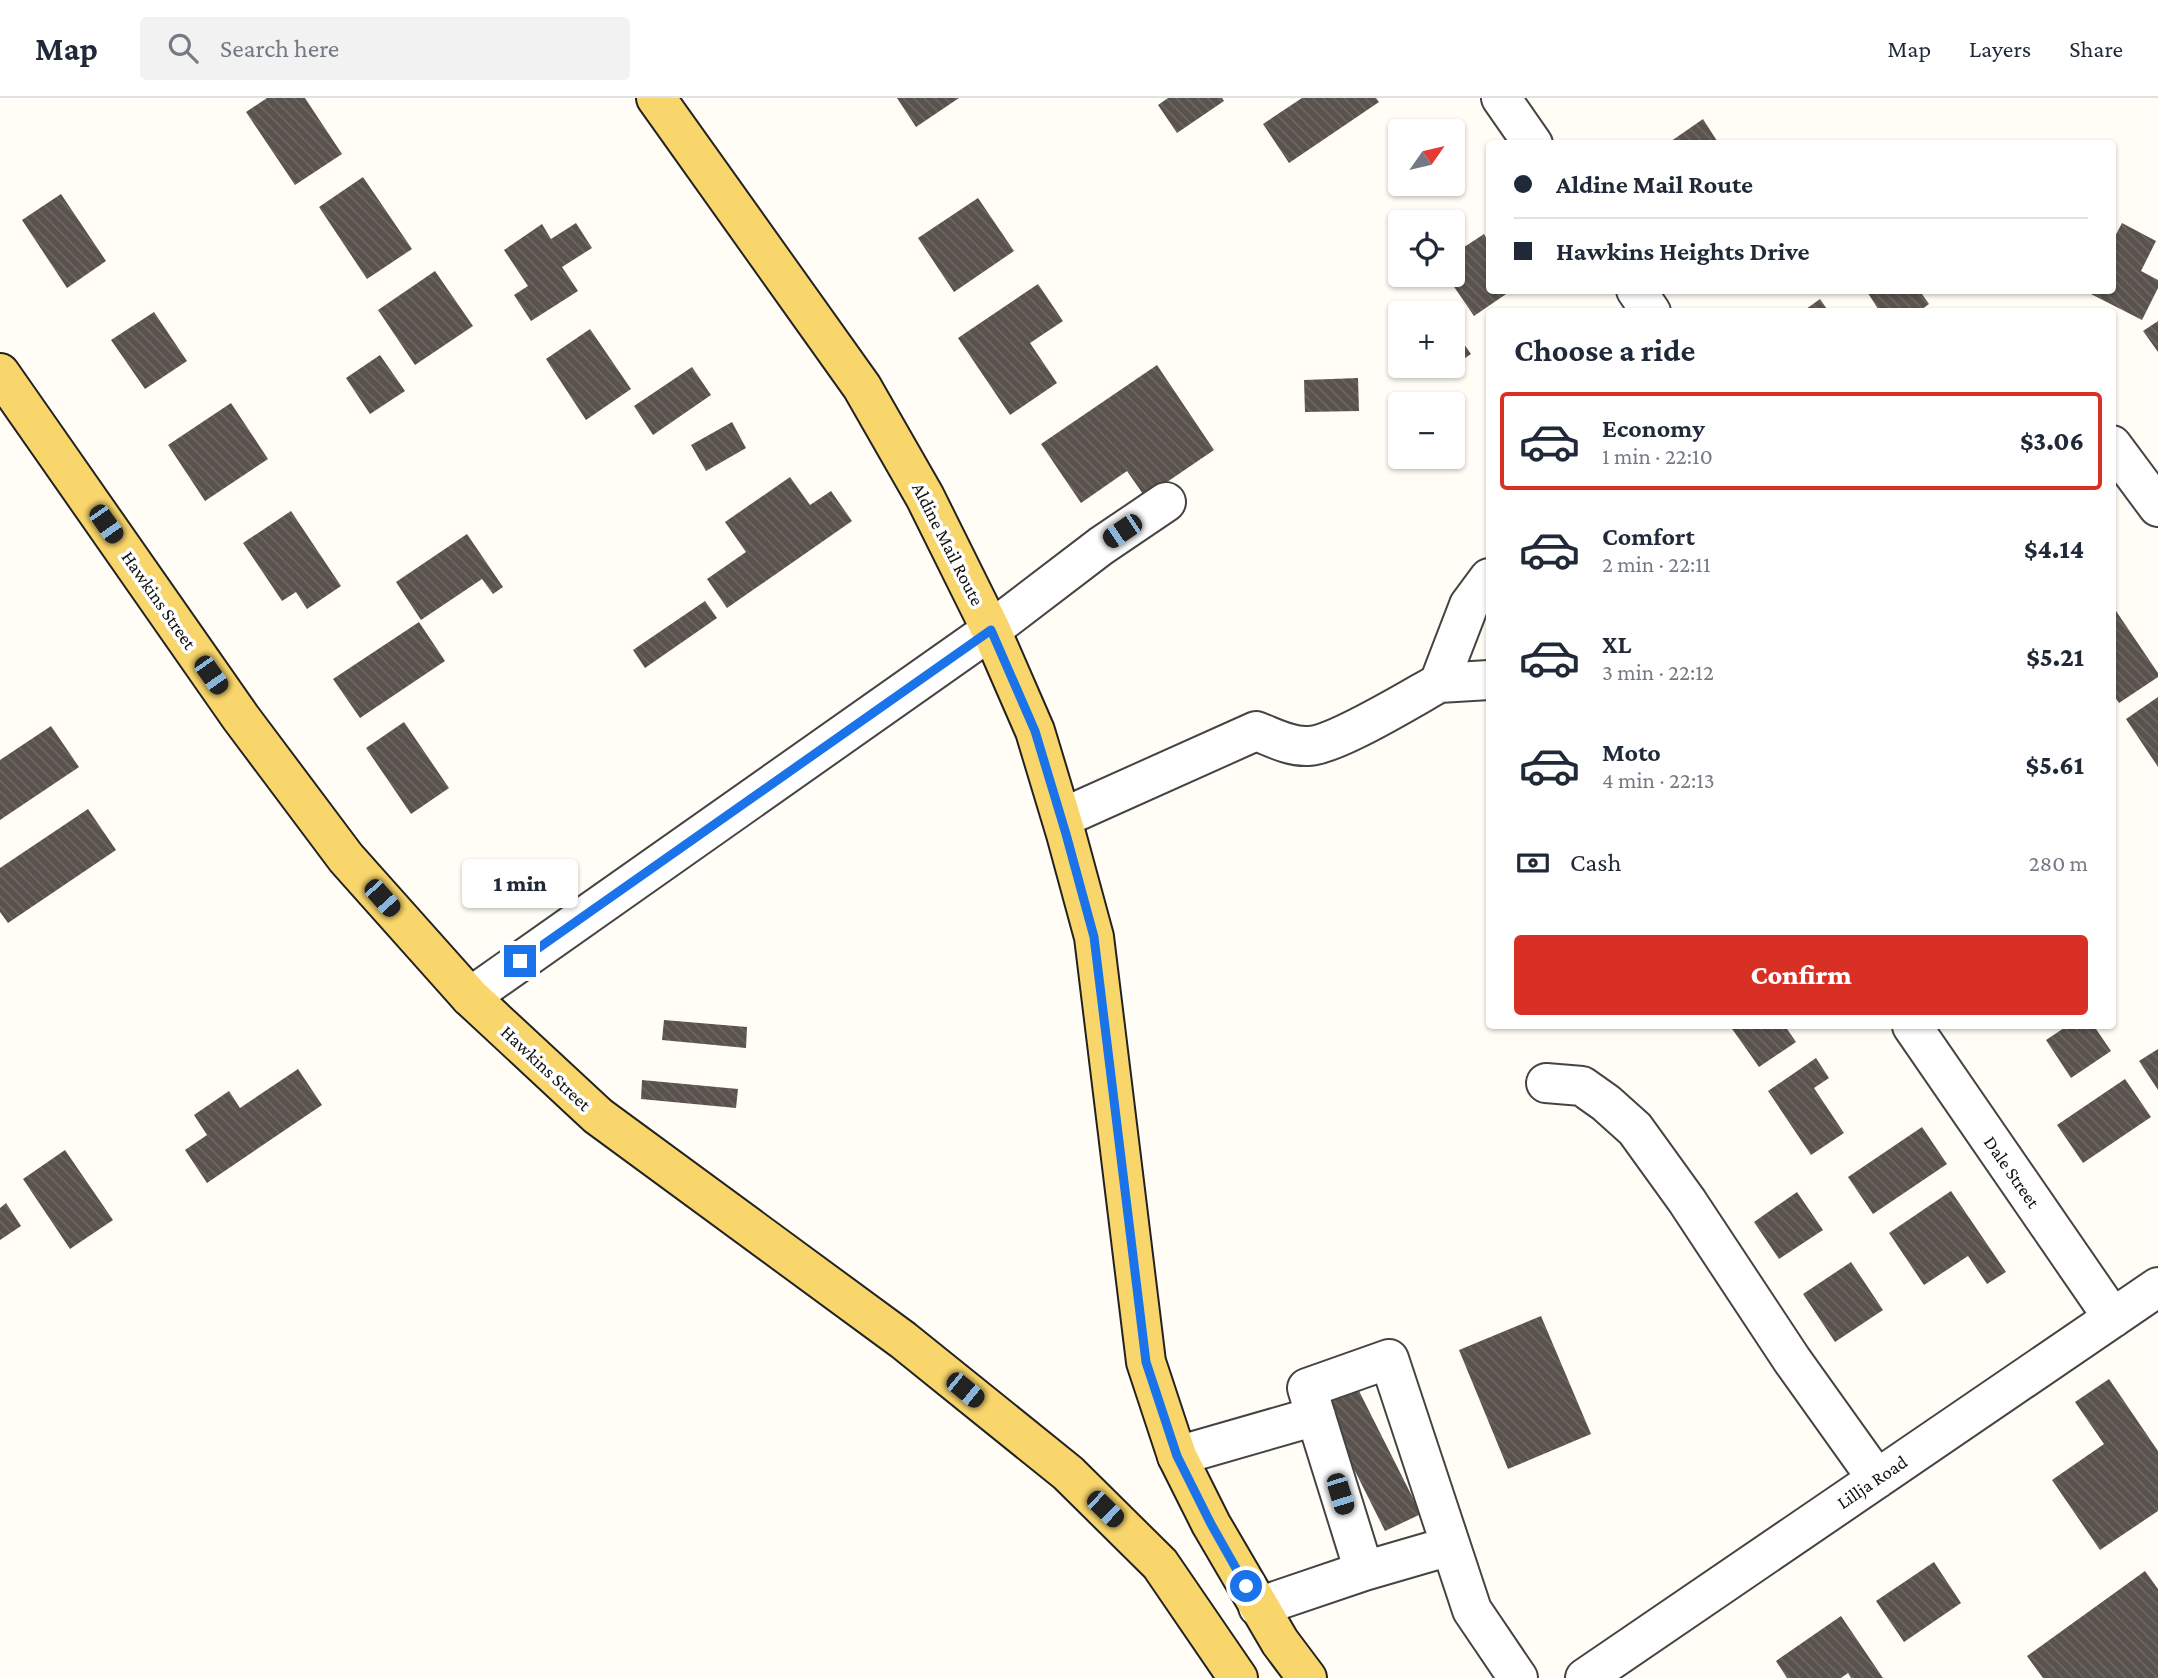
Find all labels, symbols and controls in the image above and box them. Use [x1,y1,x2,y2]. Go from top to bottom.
search box [140,17,630,80]
icon: search [164,29,202,67]
text: Map [35,30,98,67]
text: Search here [220,34,339,63]
text: Map [1887,35,1931,62]
text: Layers [1969,35,2031,62]
text: Share [2069,35,2123,62]
north arrow [1388,119,1465,196]
map controls [1388,119,1465,469]
text: Aldine Mail Route [1556,170,1753,199]
button: locate [1388,210,1465,287]
text: Hawkins Heights Drive [1556,237,1810,266]
button: + [1388,301,1465,378]
text: Choose a ride [1514,332,1695,368]
button: − [1388,392,1465,469]
icon: car [1518,410,1581,473]
text: Economy [1602,414,1705,443]
text: $3.06 [2020,427,2084,456]
text: 1 min · 22:10 [1602,443,1713,469]
street label: Aldine Mail Route [908,479,988,609]
car [86,501,127,547]
car [1099,511,1146,551]
icon: car [1518,518,1581,581]
text: Comfort [1602,522,1695,551]
text: $4.14 [2024,535,2084,564]
street label: Hawkins Street [117,547,201,654]
text: 2 min · 22:11 [1602,551,1711,577]
icon: car [1518,626,1581,689]
text: XL [1602,630,1631,659]
text: $5.21 [2026,643,2084,672]
car [191,652,232,698]
text: 3 min · 22:12 [1602,659,1714,685]
icon: car [1518,734,1581,797]
text: Moto [1602,738,1661,767]
text: $5.61 [2026,751,2084,780]
text: 4 min · 22:13 [1602,767,1715,793]
icon: cash [1514,844,1552,882]
text: Cash [1570,848,1621,877]
text: 280 m [2029,850,2088,876]
callout: 1 min [462,860,578,908]
text: 1 min [493,870,547,896]
car [361,875,404,921]
button: Confirm [1514,935,2088,1015]
route end [504,945,536,977]
street label: Hawkins Street [497,1021,596,1115]
street label: Dale Street [1980,1132,2045,1213]
car [943,1369,988,1411]
street label: Lillja Road [1833,1451,1912,1514]
car [1324,1471,1357,1517]
car [1083,1487,1128,1531]
route start [1230,1570,1262,1602]

